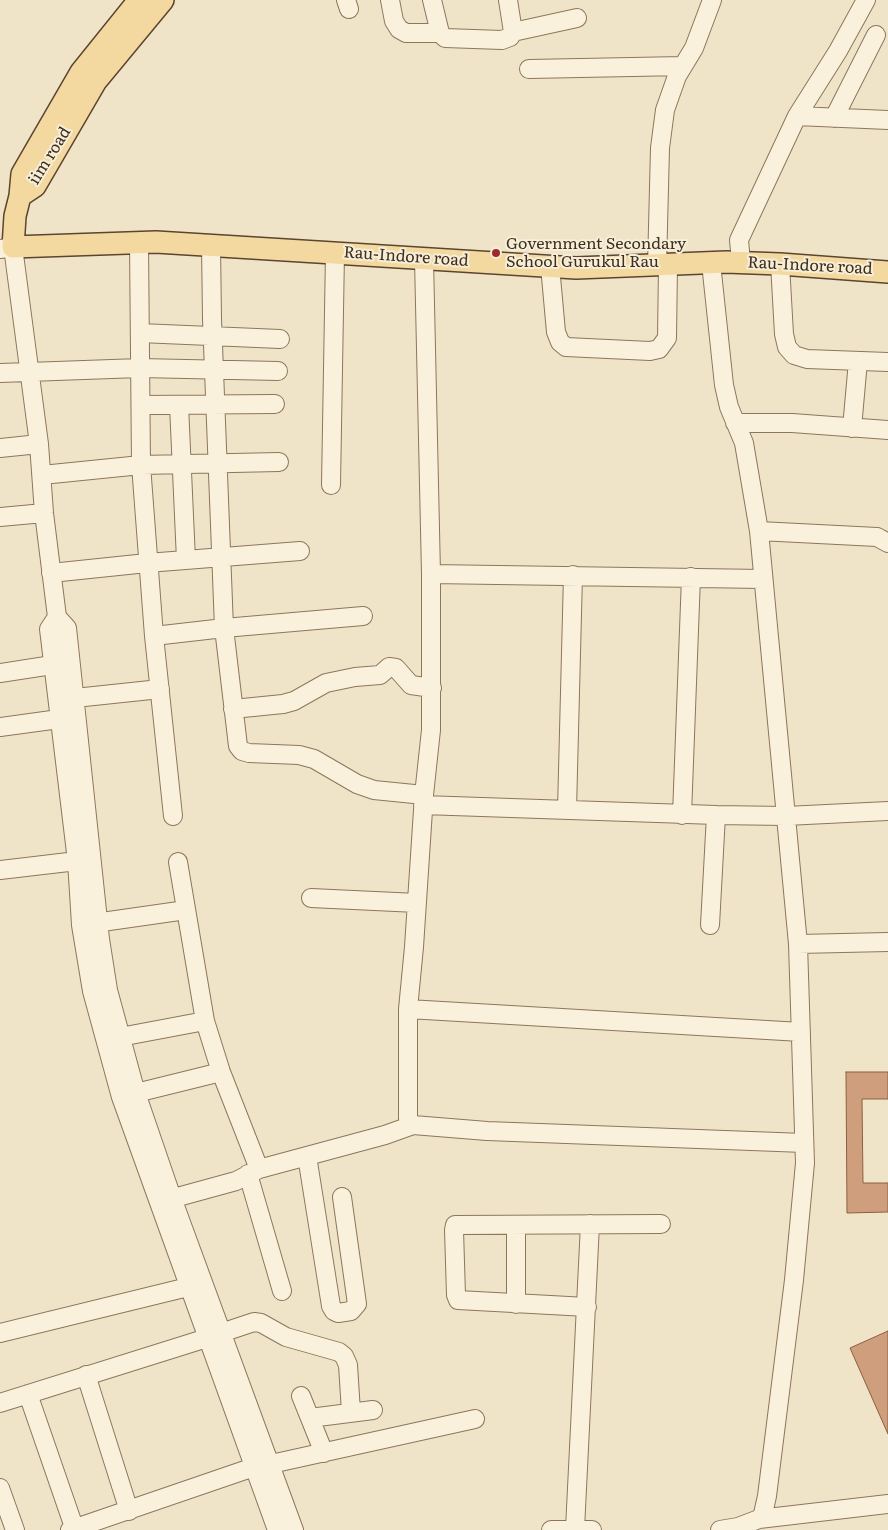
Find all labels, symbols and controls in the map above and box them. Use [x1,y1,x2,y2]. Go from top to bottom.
street label: iim road [25,124,75,188]
place label: Government Secondary School Gurukul Rau [506,234,686,272]
street label: Rau-Indore road [343,243,469,271]
marker: Government Secondary School Gurukul Rau [490,247,502,259]
street label: Rau-Indore road [747,253,873,279]

